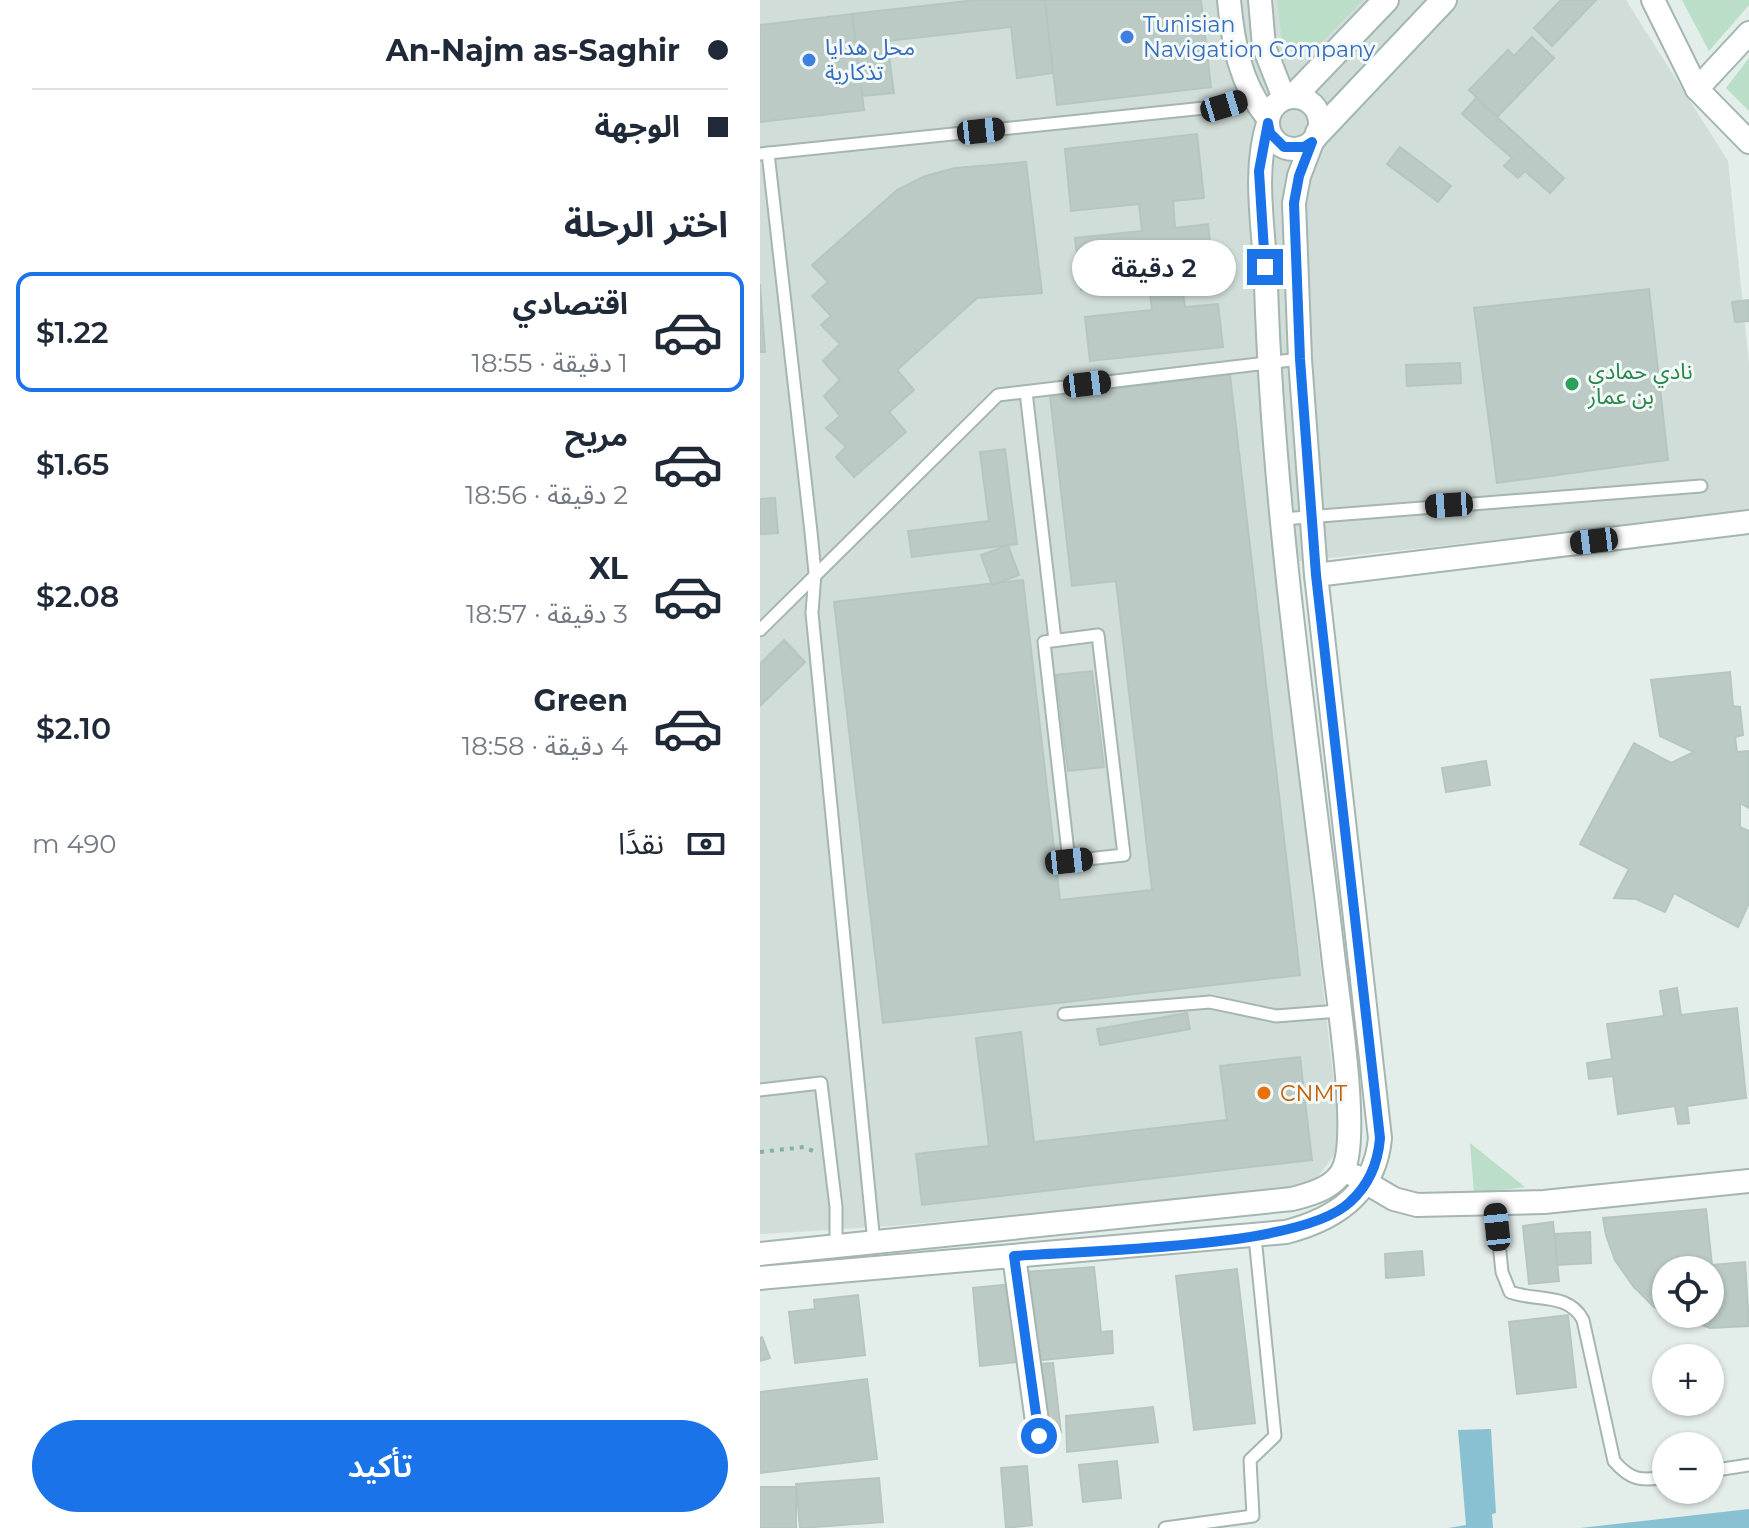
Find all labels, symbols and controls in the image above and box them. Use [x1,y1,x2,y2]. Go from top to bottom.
place label: Tunisian Navigation Company [1143,11,1375,63]
marker: Tunisian Navigation Company [1118,28,1136,46]
text: An-Najm as-Saghir [386,32,680,69]
place label: محل هدايا تذكارية [825,34,915,86]
marker: محل هدايا تذكارية [800,51,818,69]
car [1198,88,1250,124]
text: الوجهة [595,108,680,145]
car [956,117,1006,145]
text: اختر الرحلة [564,202,728,246]
callout: 2 دقيقة [1073,239,1237,295]
route end [1247,249,1283,285]
text: 2 دقيقة [1111,252,1197,284]
text: اقتصادي [513,285,628,322]
icon: car [652,296,724,368]
text: $1.22 [36,314,109,351]
text: 1 دقيقة · 18:55 [472,347,628,379]
place label: نادي حمادي بن عمار [1587,358,1693,410]
car [1062,369,1112,399]
marker: نادي حمادي بن عمار [1563,375,1581,393]
text: مريح [565,417,628,454]
icon: car [652,428,724,500]
text: $1.65 [36,446,109,483]
text: 2 دقيقة · 18:56 [465,479,628,511]
car [1424,491,1474,519]
car [1569,526,1619,556]
text: XL [589,550,628,587]
icon: car [652,560,724,632]
text: $2.08 [36,578,119,615]
text: 3 دقيقة · 18:57 [466,598,628,630]
text: Green [534,682,628,719]
icon: car [652,692,724,764]
text: $2.10 [36,710,111,747]
text: 4 دقيقة · 18:58 [462,730,628,762]
icon: cash [684,822,728,866]
text: نقدًا [618,825,664,862]
text: 490 m [32,828,116,860]
car [1044,847,1094,875]
place label: CNMT [1280,1080,1347,1107]
marker: CNMT [1255,1084,1273,1102]
car [1483,1202,1511,1252]
map controls [1652,1256,1724,1504]
button: locate [1652,1256,1724,1328]
button: + [1652,1344,1724,1416]
route start [1021,1418,1057,1454]
button: تأكيد [32,1420,728,1512]
button: − [1652,1432,1724,1504]

